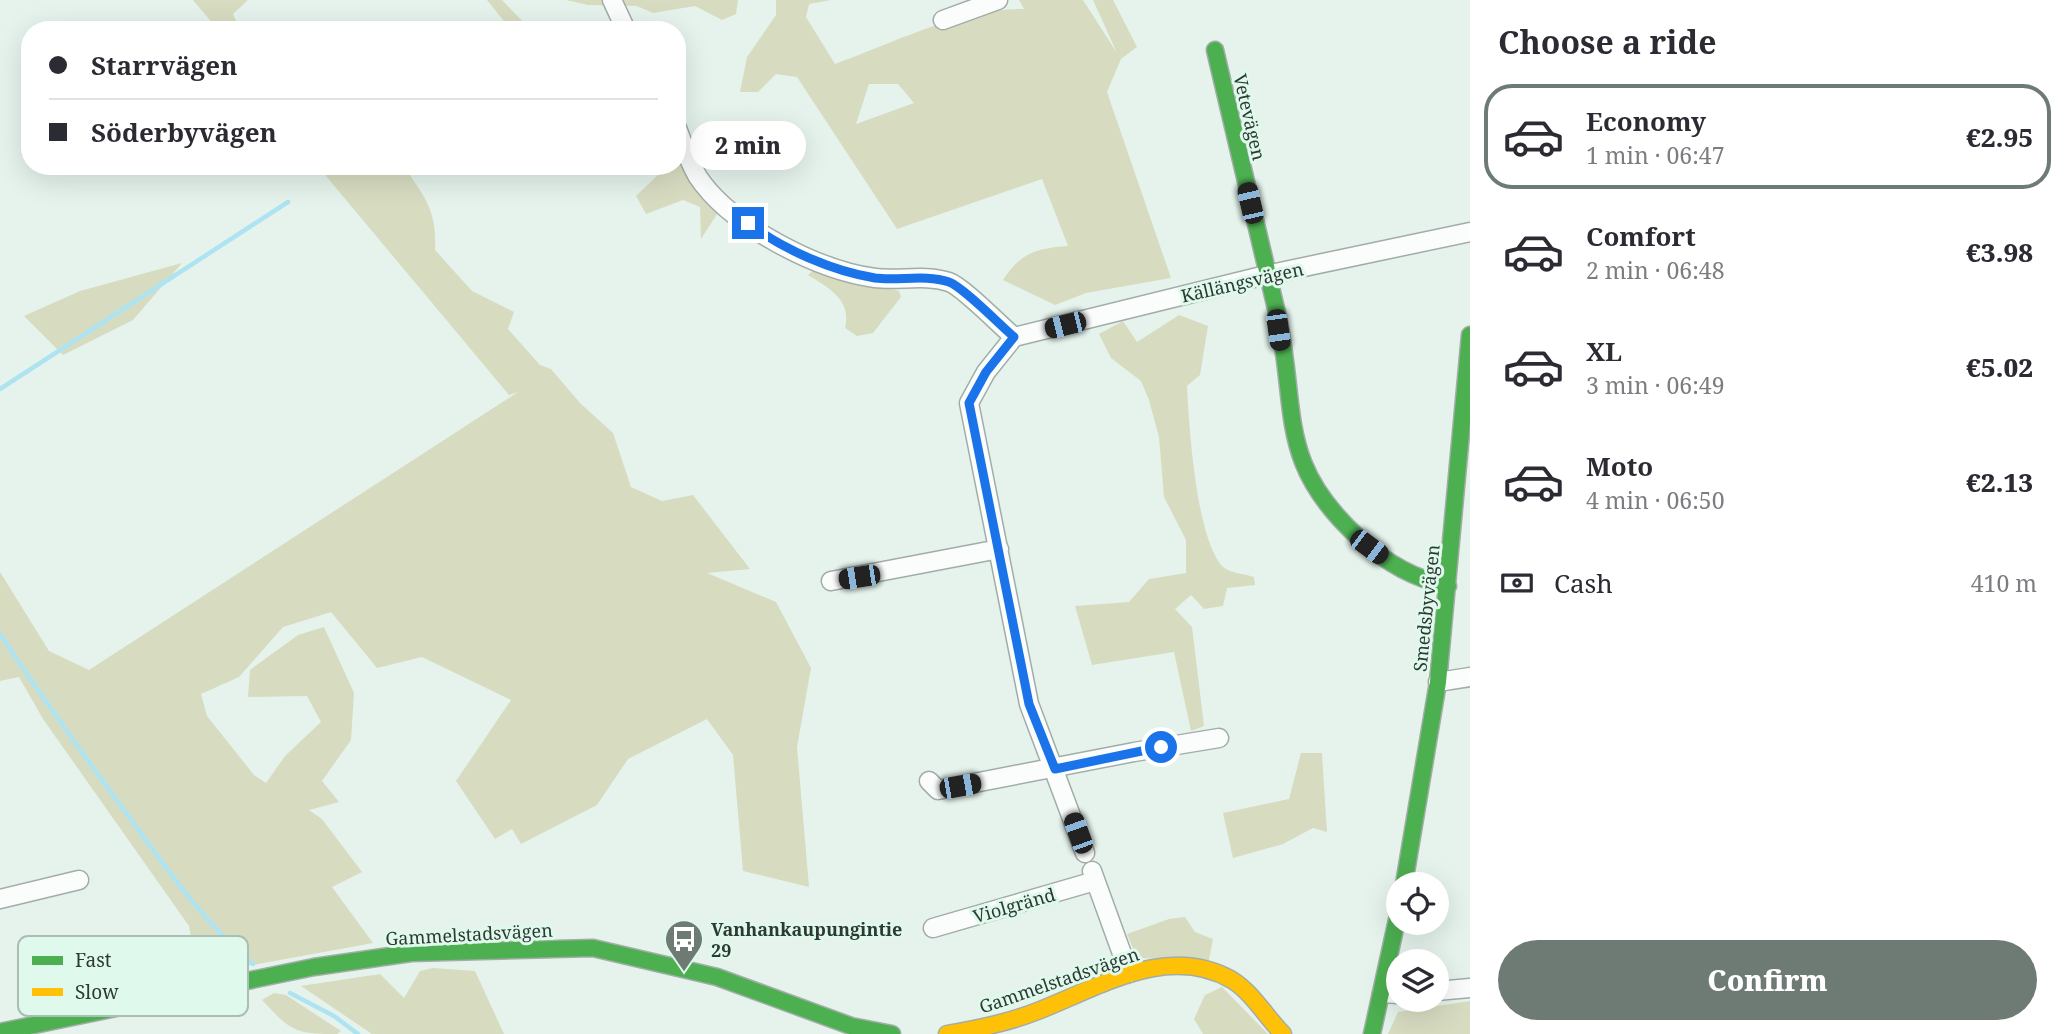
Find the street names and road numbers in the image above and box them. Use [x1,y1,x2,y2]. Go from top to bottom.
street label: Vetevägen [1228,71,1272,163]
street label: Källängsvägen [1178,256,1306,308]
street label: Smedsbyvägen [1407,543,1445,673]
street label: Violgränd [970,882,1058,928]
street label: Gammelstadsvägen [385,918,554,950]
street label: Gammelstadsvägen [976,941,1142,1019]

